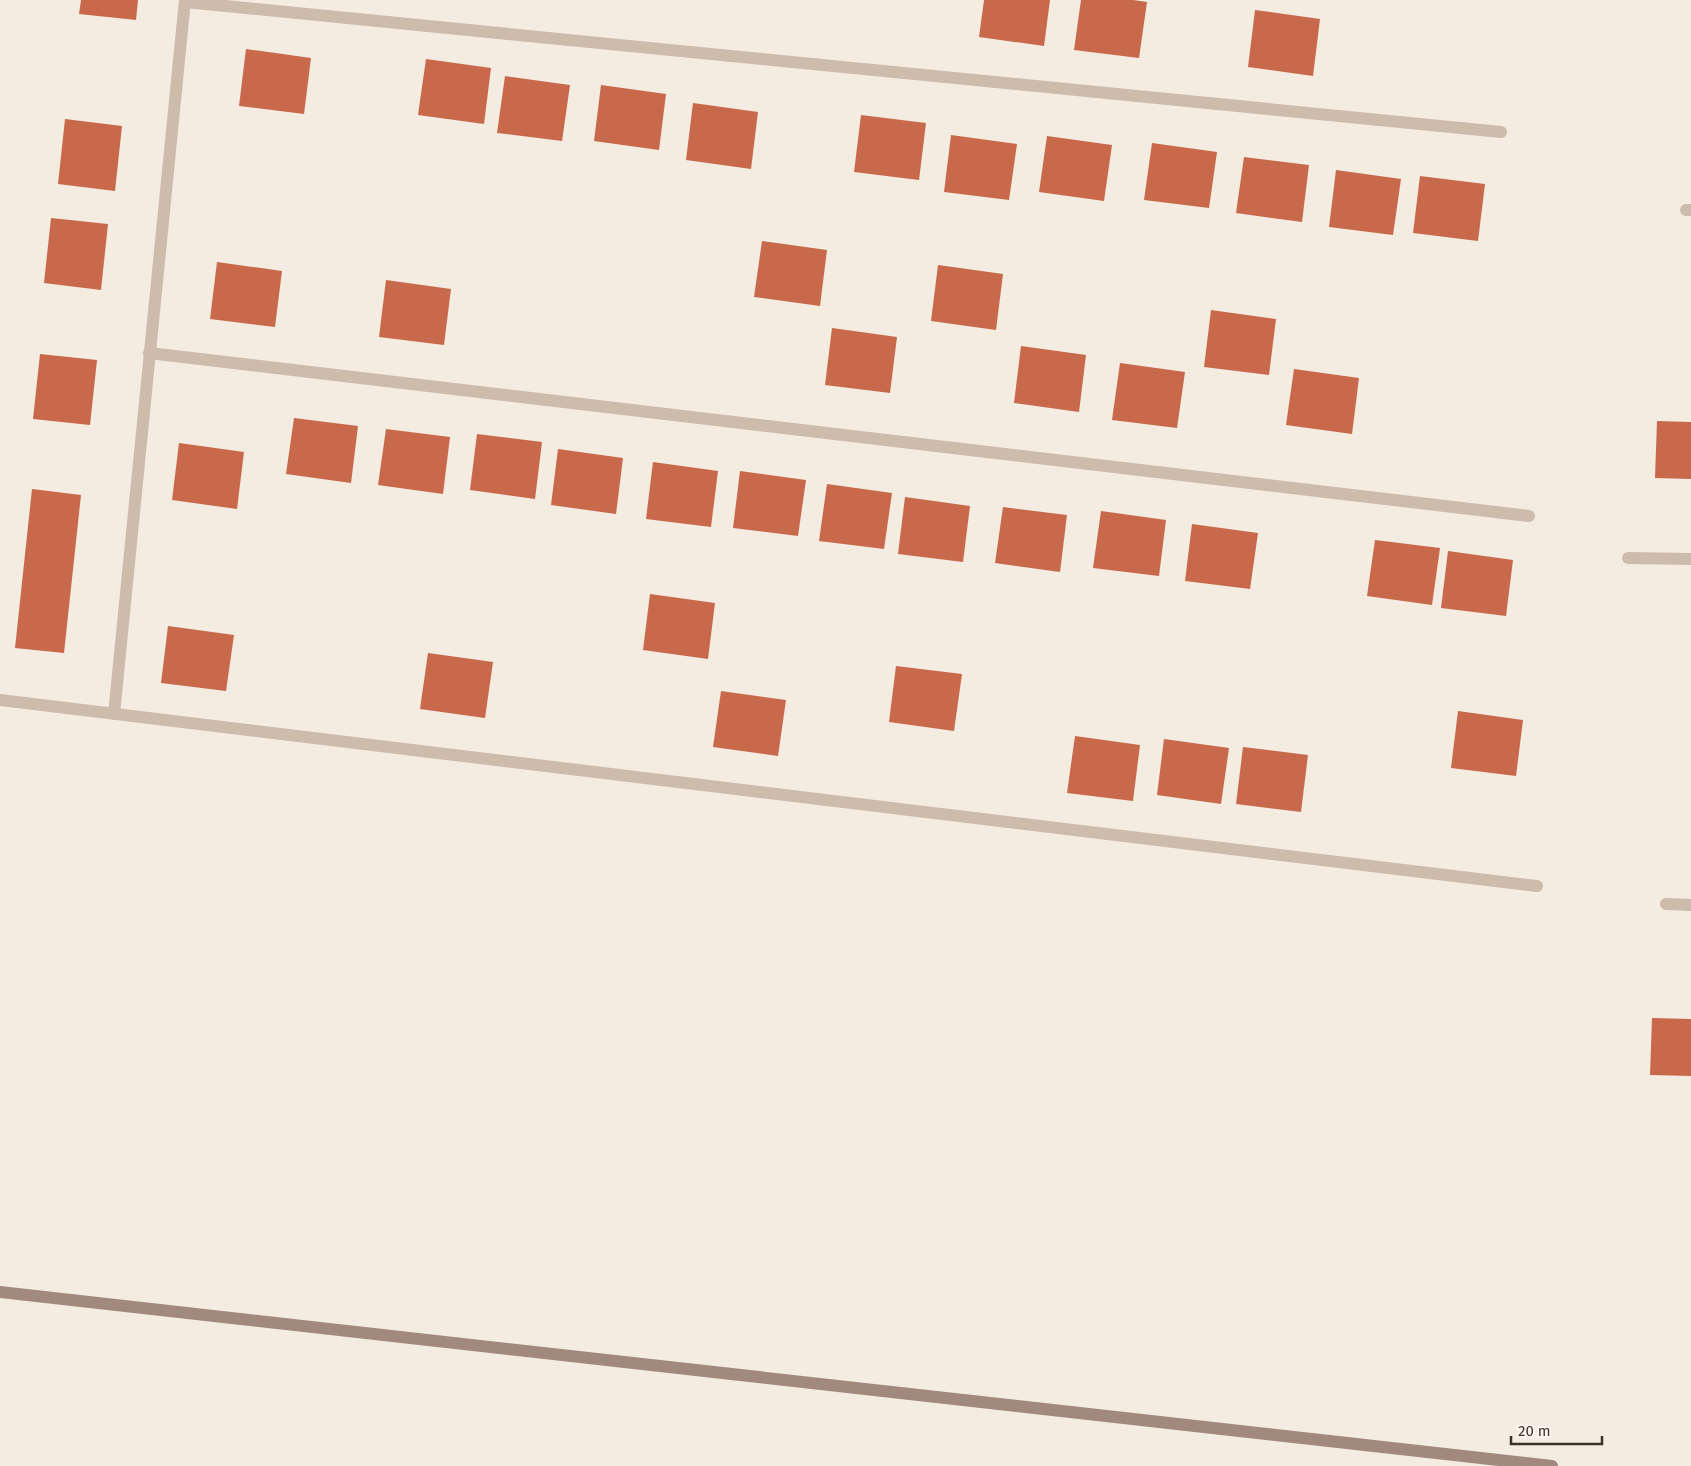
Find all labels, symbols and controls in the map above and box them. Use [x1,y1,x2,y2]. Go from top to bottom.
scale bar [1511,1414,1602,1446]
text: 20 m [1518,1422,1551,1440]

